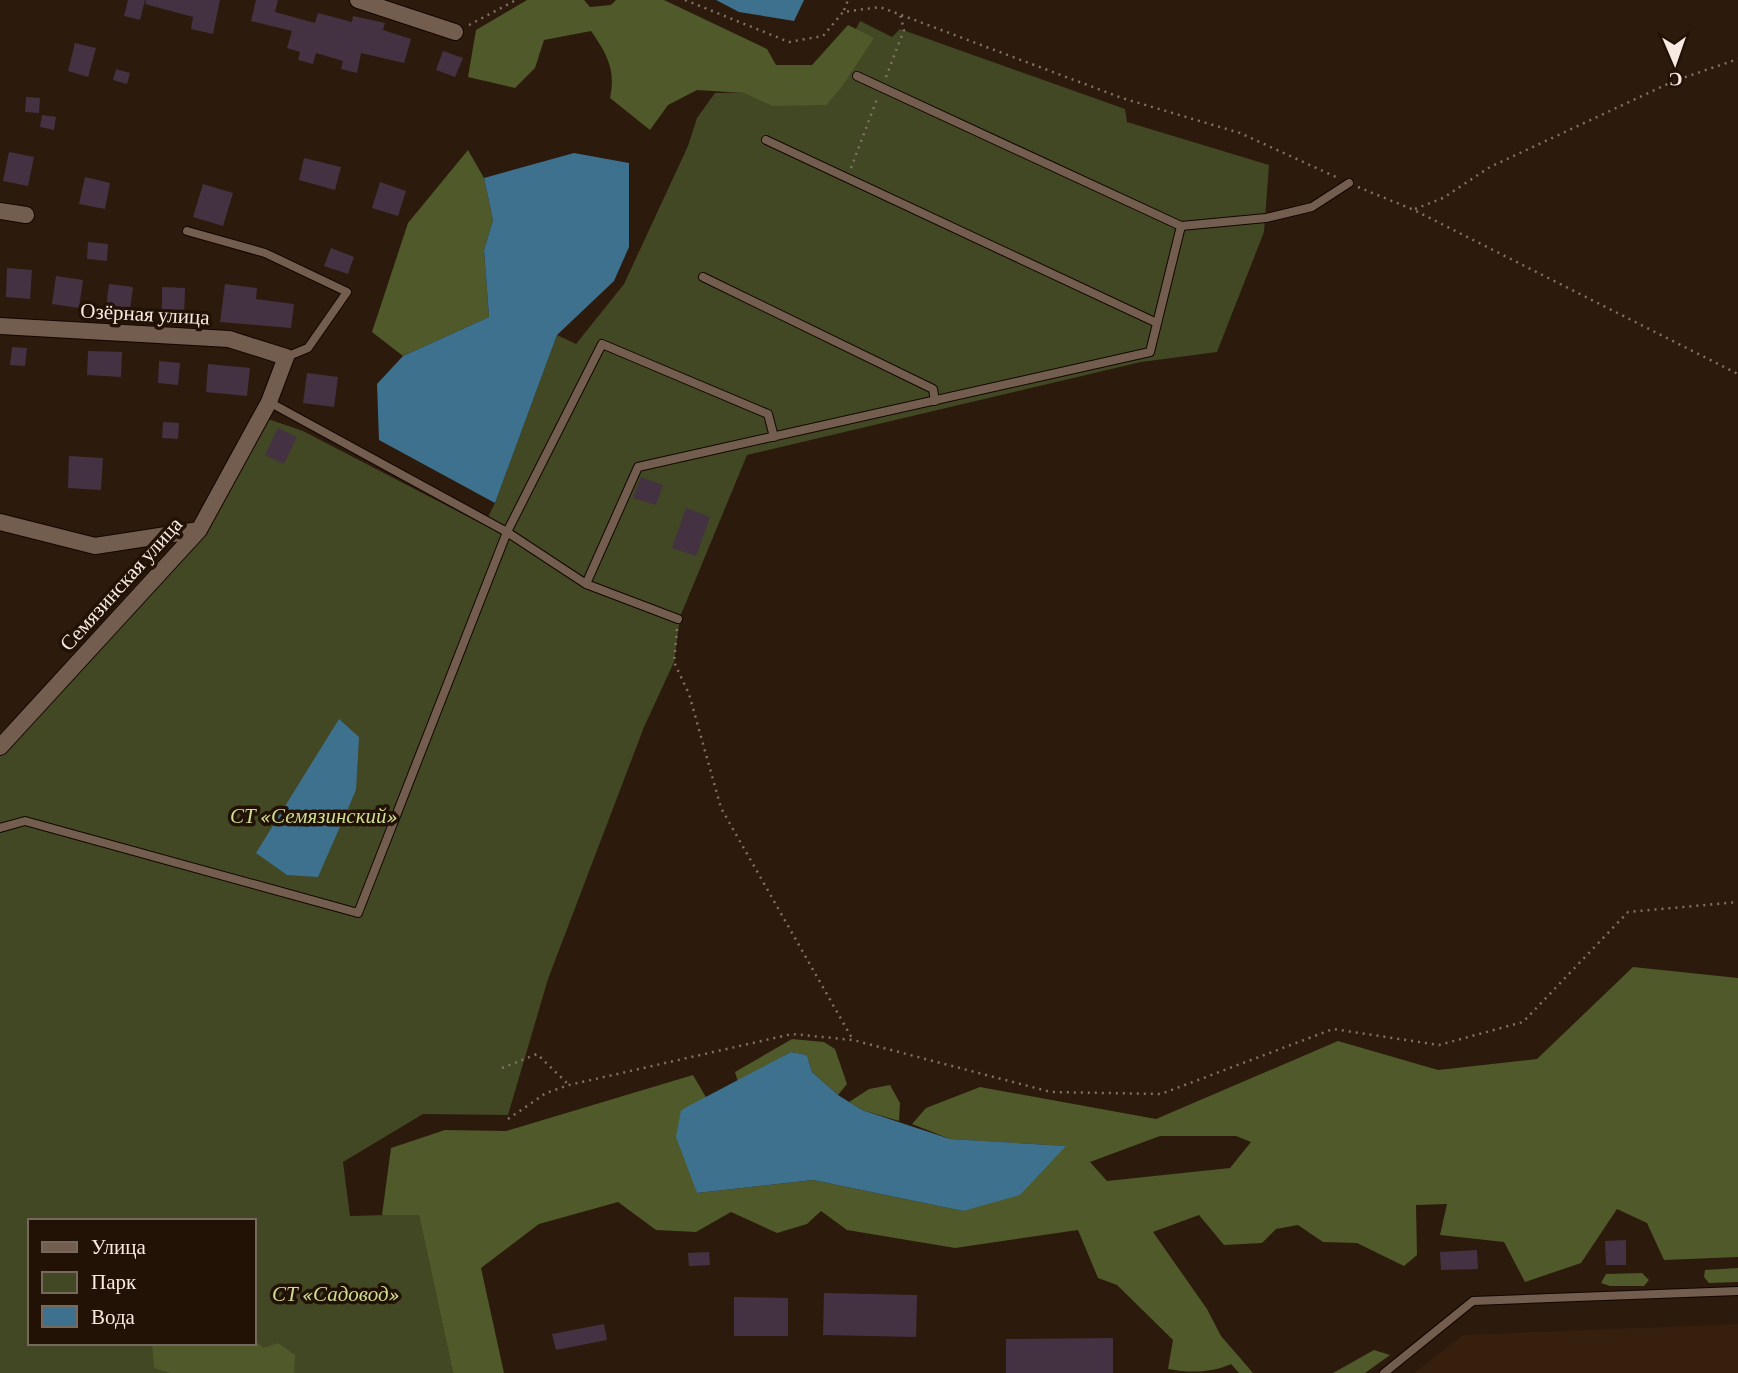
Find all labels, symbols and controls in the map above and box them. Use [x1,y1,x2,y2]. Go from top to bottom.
north arrow [1640,28,1710,98]
text: С [1668,69,1683,90]
street label: Озёрная улица [80,299,211,329]
street label: Семязинская улица [55,512,188,656]
park label: СТ «Семязинский» [230,804,398,828]
legend [28,1219,256,1345]
text: Улица [91,1235,146,1259]
text: Парк [91,1270,137,1294]
park label: СТ «Садовод» [272,1282,400,1306]
text: Вода [91,1305,136,1329]

